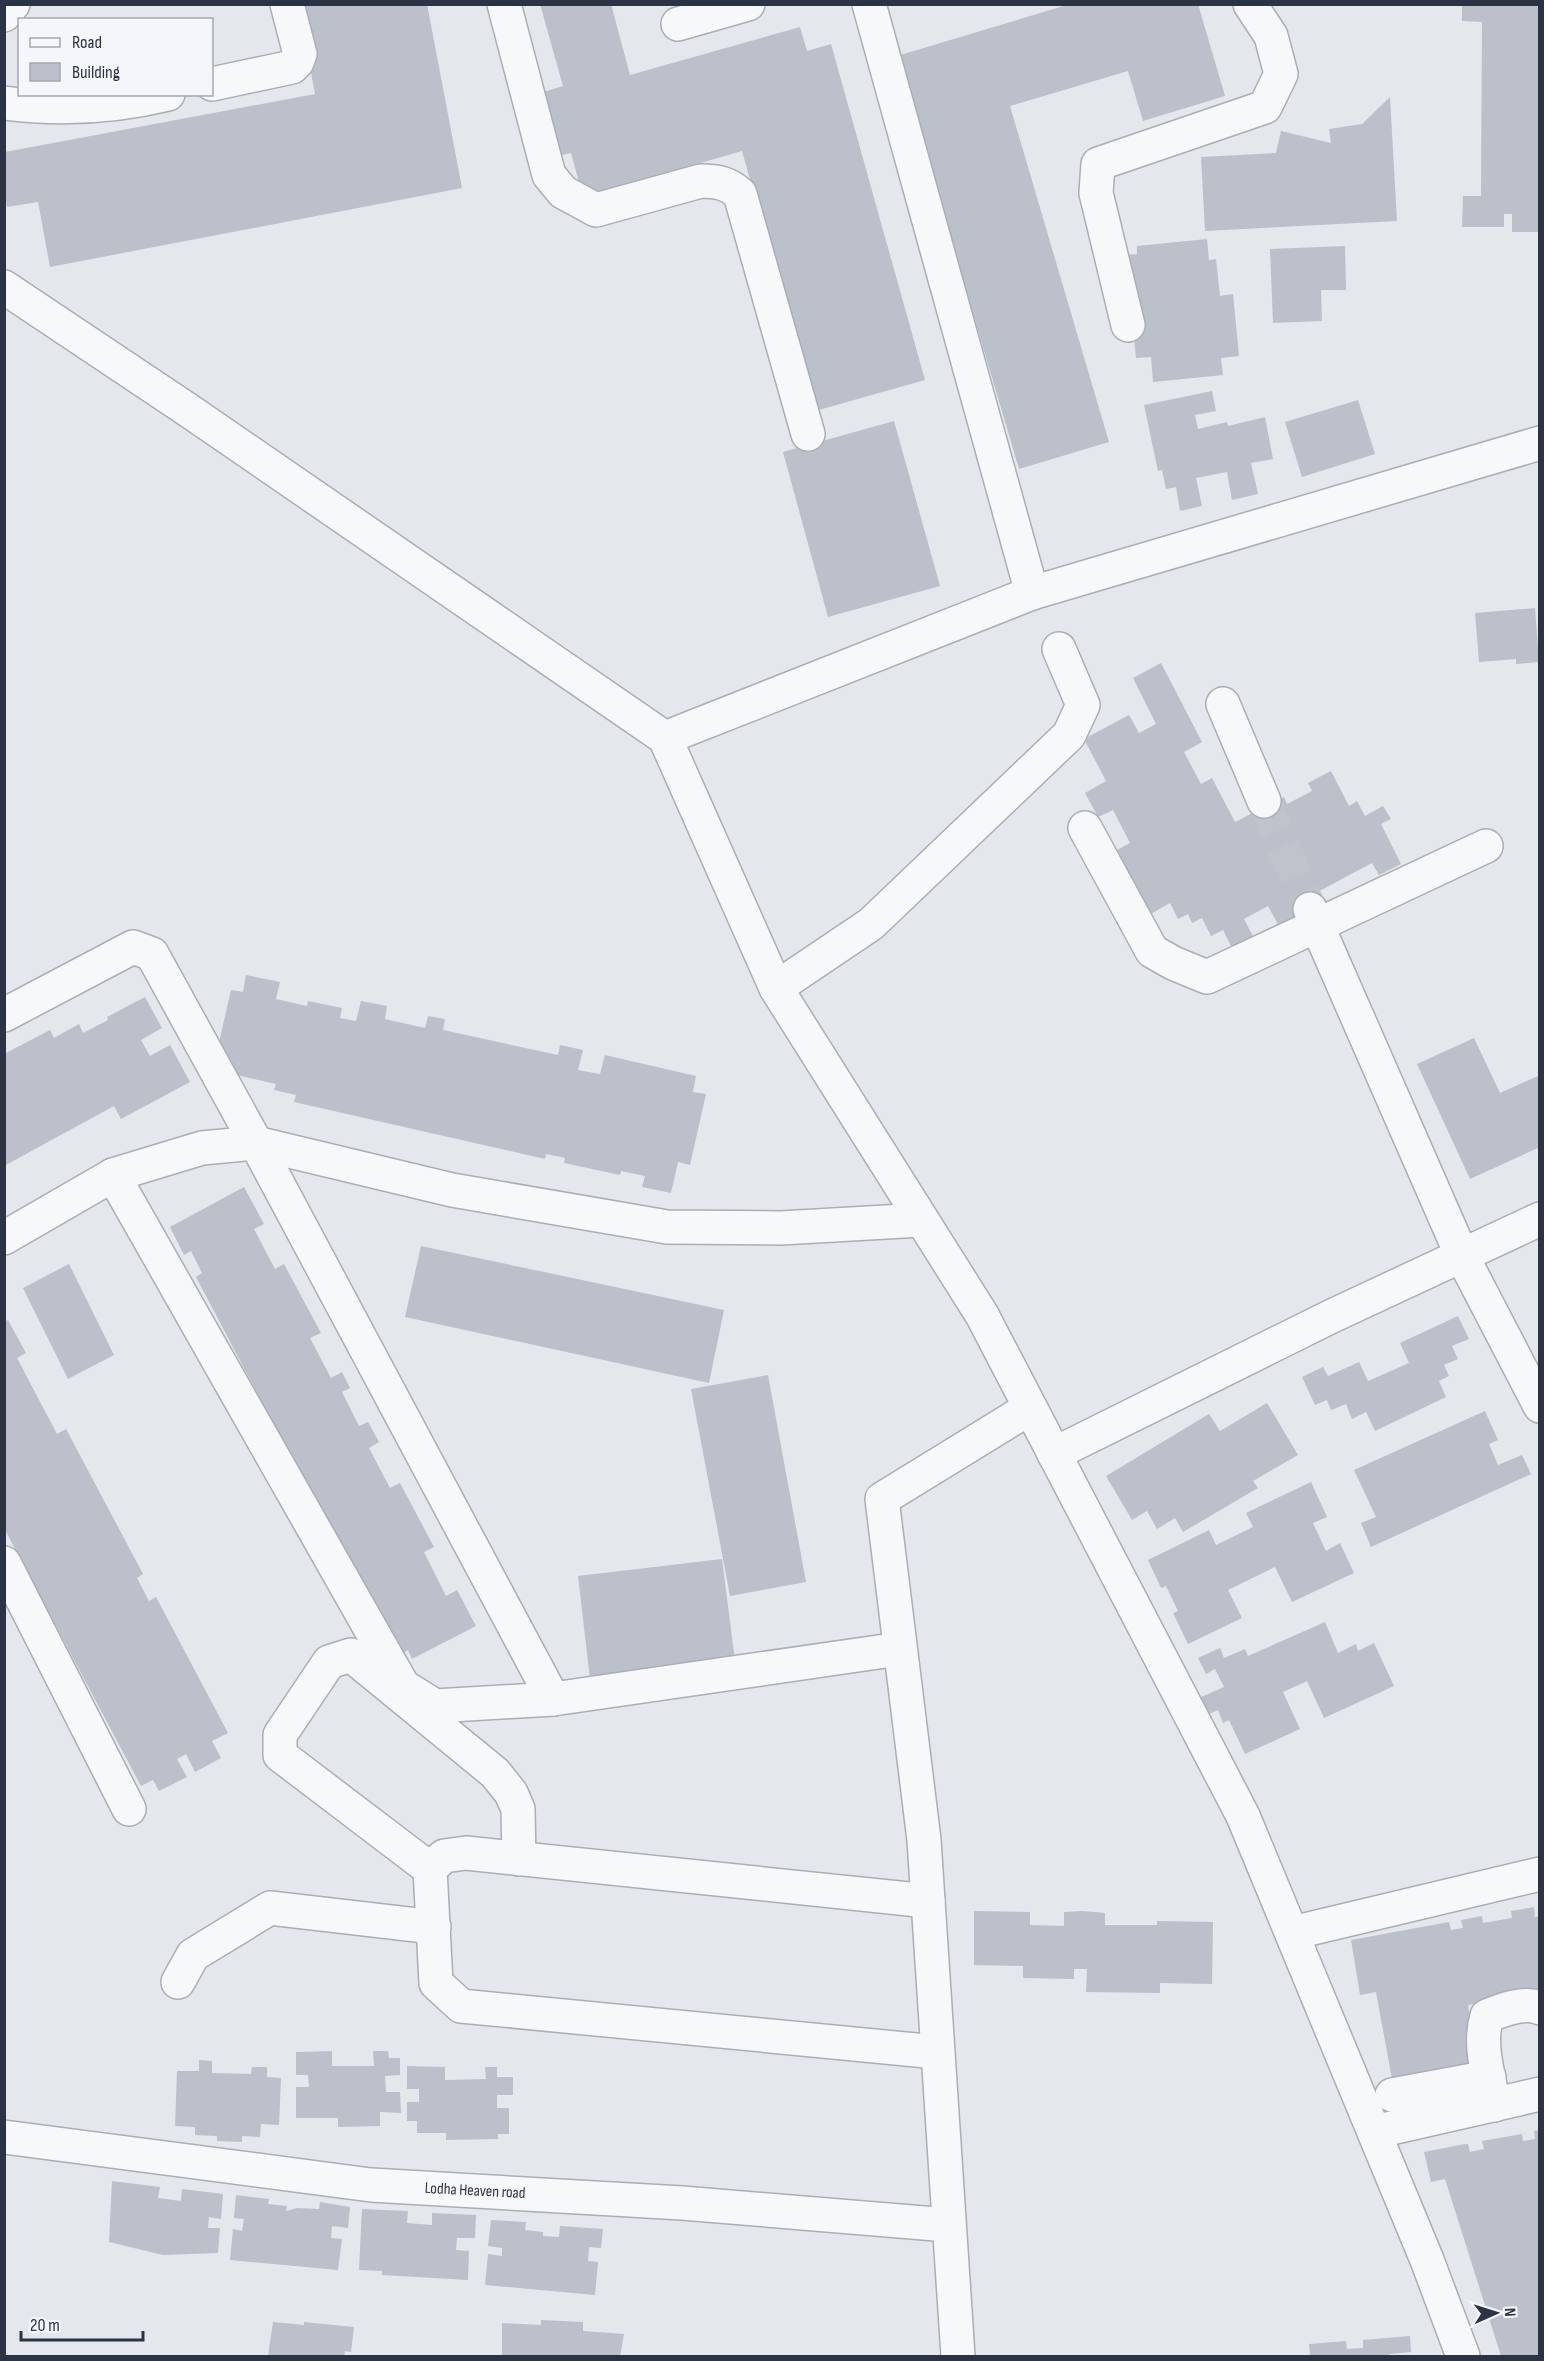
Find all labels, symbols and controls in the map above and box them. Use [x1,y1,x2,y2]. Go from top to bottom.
legend [18,18,213,96]
text: Road [72,32,102,53]
text: Building [72,62,120,83]
street label: Lodha Heaven road [424,2179,526,2203]
north arrow [1466,2283,1526,2343]
scale bar [21,2304,142,2342]
text: N [1500,2308,1519,2317]
text: 20 m [30,2315,60,2336]

